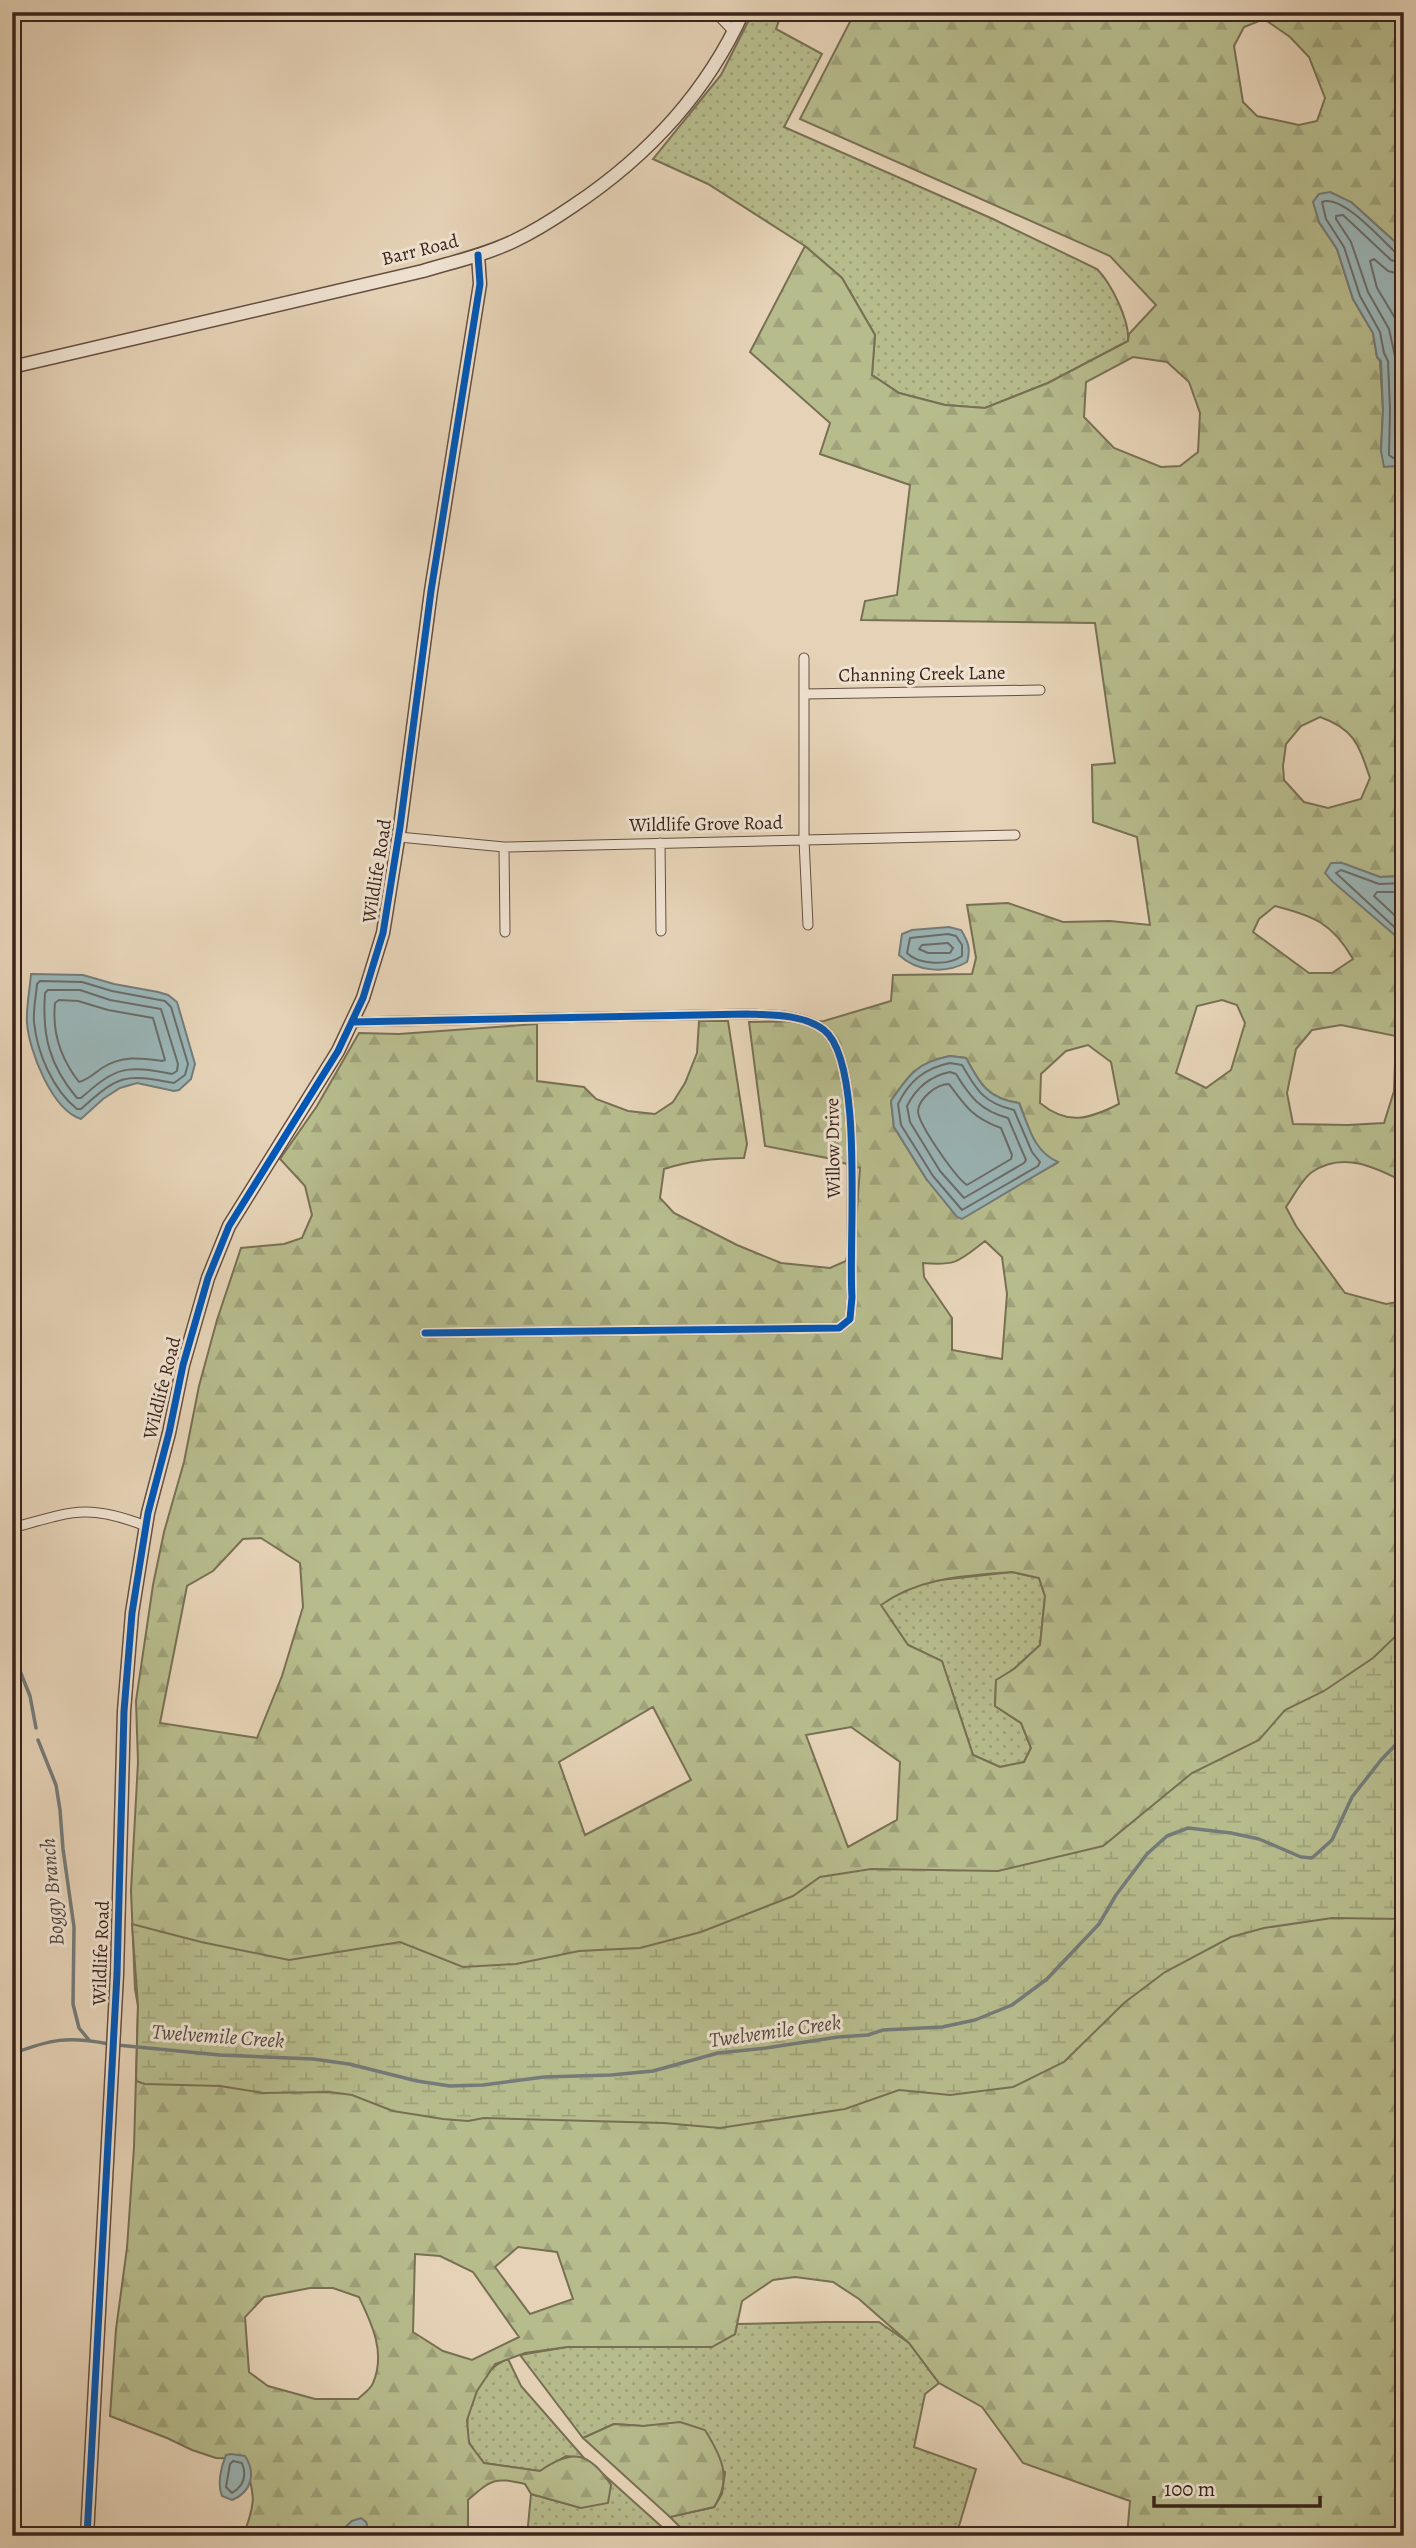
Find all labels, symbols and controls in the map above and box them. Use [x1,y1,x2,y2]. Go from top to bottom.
street label: Barr Road [379,228,462,272]
street label: Channing Creek Lane [838,660,1006,688]
street label: Wildlife Grove Road [628,810,784,838]
street label: Wildlife Road [356,816,398,926]
street label: Willow Drive [819,1097,847,1200]
street label: Wildlife Road [136,1333,187,1443]
water label: Boggy Branch [33,1837,71,1947]
street label: Wildlife Road [86,1899,116,2007]
water label: Twelvemile Creek [707,2008,843,2054]
water label: Twelvemile Creek [151,2017,285,2055]
scale bar [1154,2464,1320,2508]
text: 100 m [1164,2475,1215,2503]

